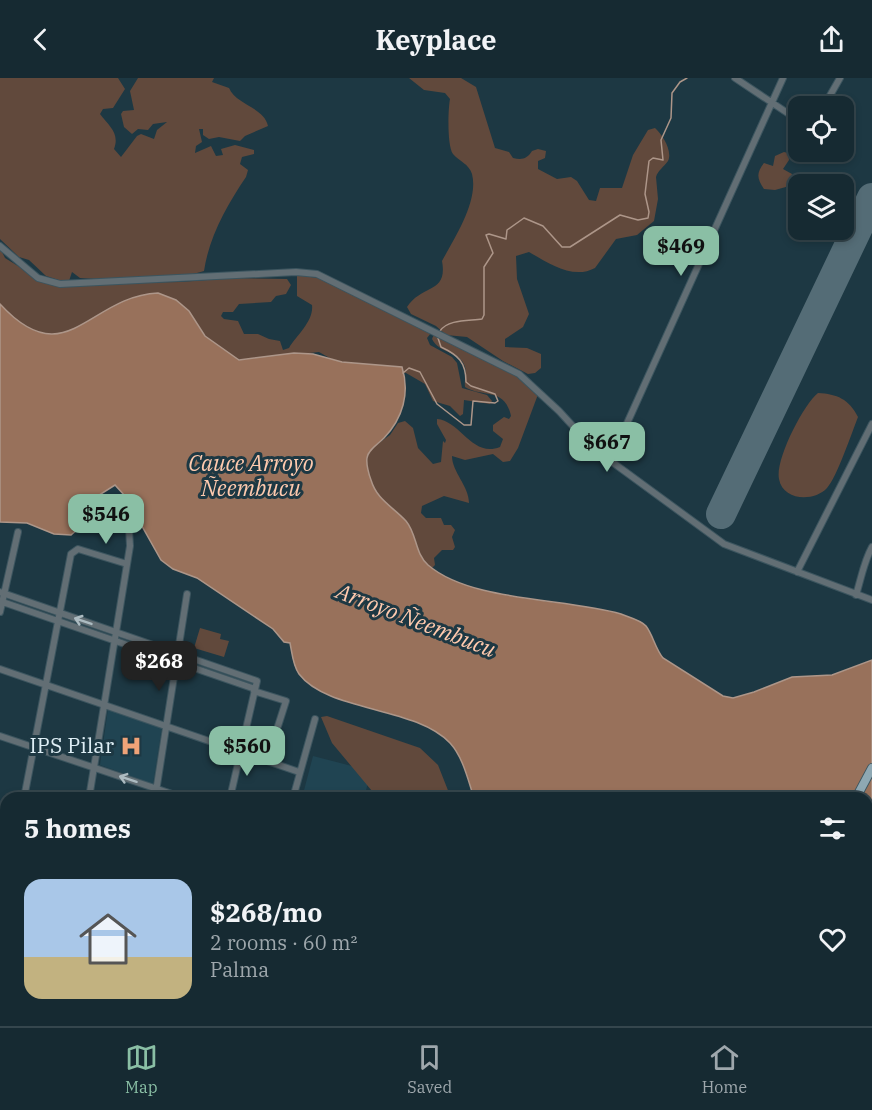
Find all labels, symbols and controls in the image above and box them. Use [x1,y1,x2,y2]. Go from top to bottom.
text: Keyplace [375,22,497,57]
icon: back [24,23,57,56]
icon: share [815,23,848,56]
map controls [788,96,854,240]
button: locate [788,96,854,162]
button: layers [788,174,854,240]
pin: $469 [645,226,717,277]
text: $469 [657,232,705,259]
pin: $667 [571,422,643,473]
text: $667 [583,428,631,455]
water label: Cauce Arroyo Ñeembucu [188,448,314,502]
pin: $546 [70,494,142,545]
text: $546 [82,500,130,527]
water label: Arroyo Ñeembucu [330,575,501,663]
one-way arrow [74,614,93,625]
pin: $268 [123,641,195,692]
text: $268 [135,647,183,674]
pin: $560 [211,726,283,777]
place label: IPS Pilar [30,731,115,759]
text: $560 [223,732,271,759]
hospital icon: IPS Pilar [119,734,143,758]
one-way arrow [119,773,138,784]
text: 5 homes [24,811,131,845]
icon: filters [816,812,849,845]
text: $268/mo [210,895,322,929]
icon: home [72,903,144,975]
icon: heart [816,923,849,956]
text: 2 rooms · 60 m² [210,929,357,956]
text: Palma [210,956,269,983]
tab: Map [125,1041,158,1097]
tab: Saved [407,1041,452,1097]
tab: Home [702,1041,747,1097]

